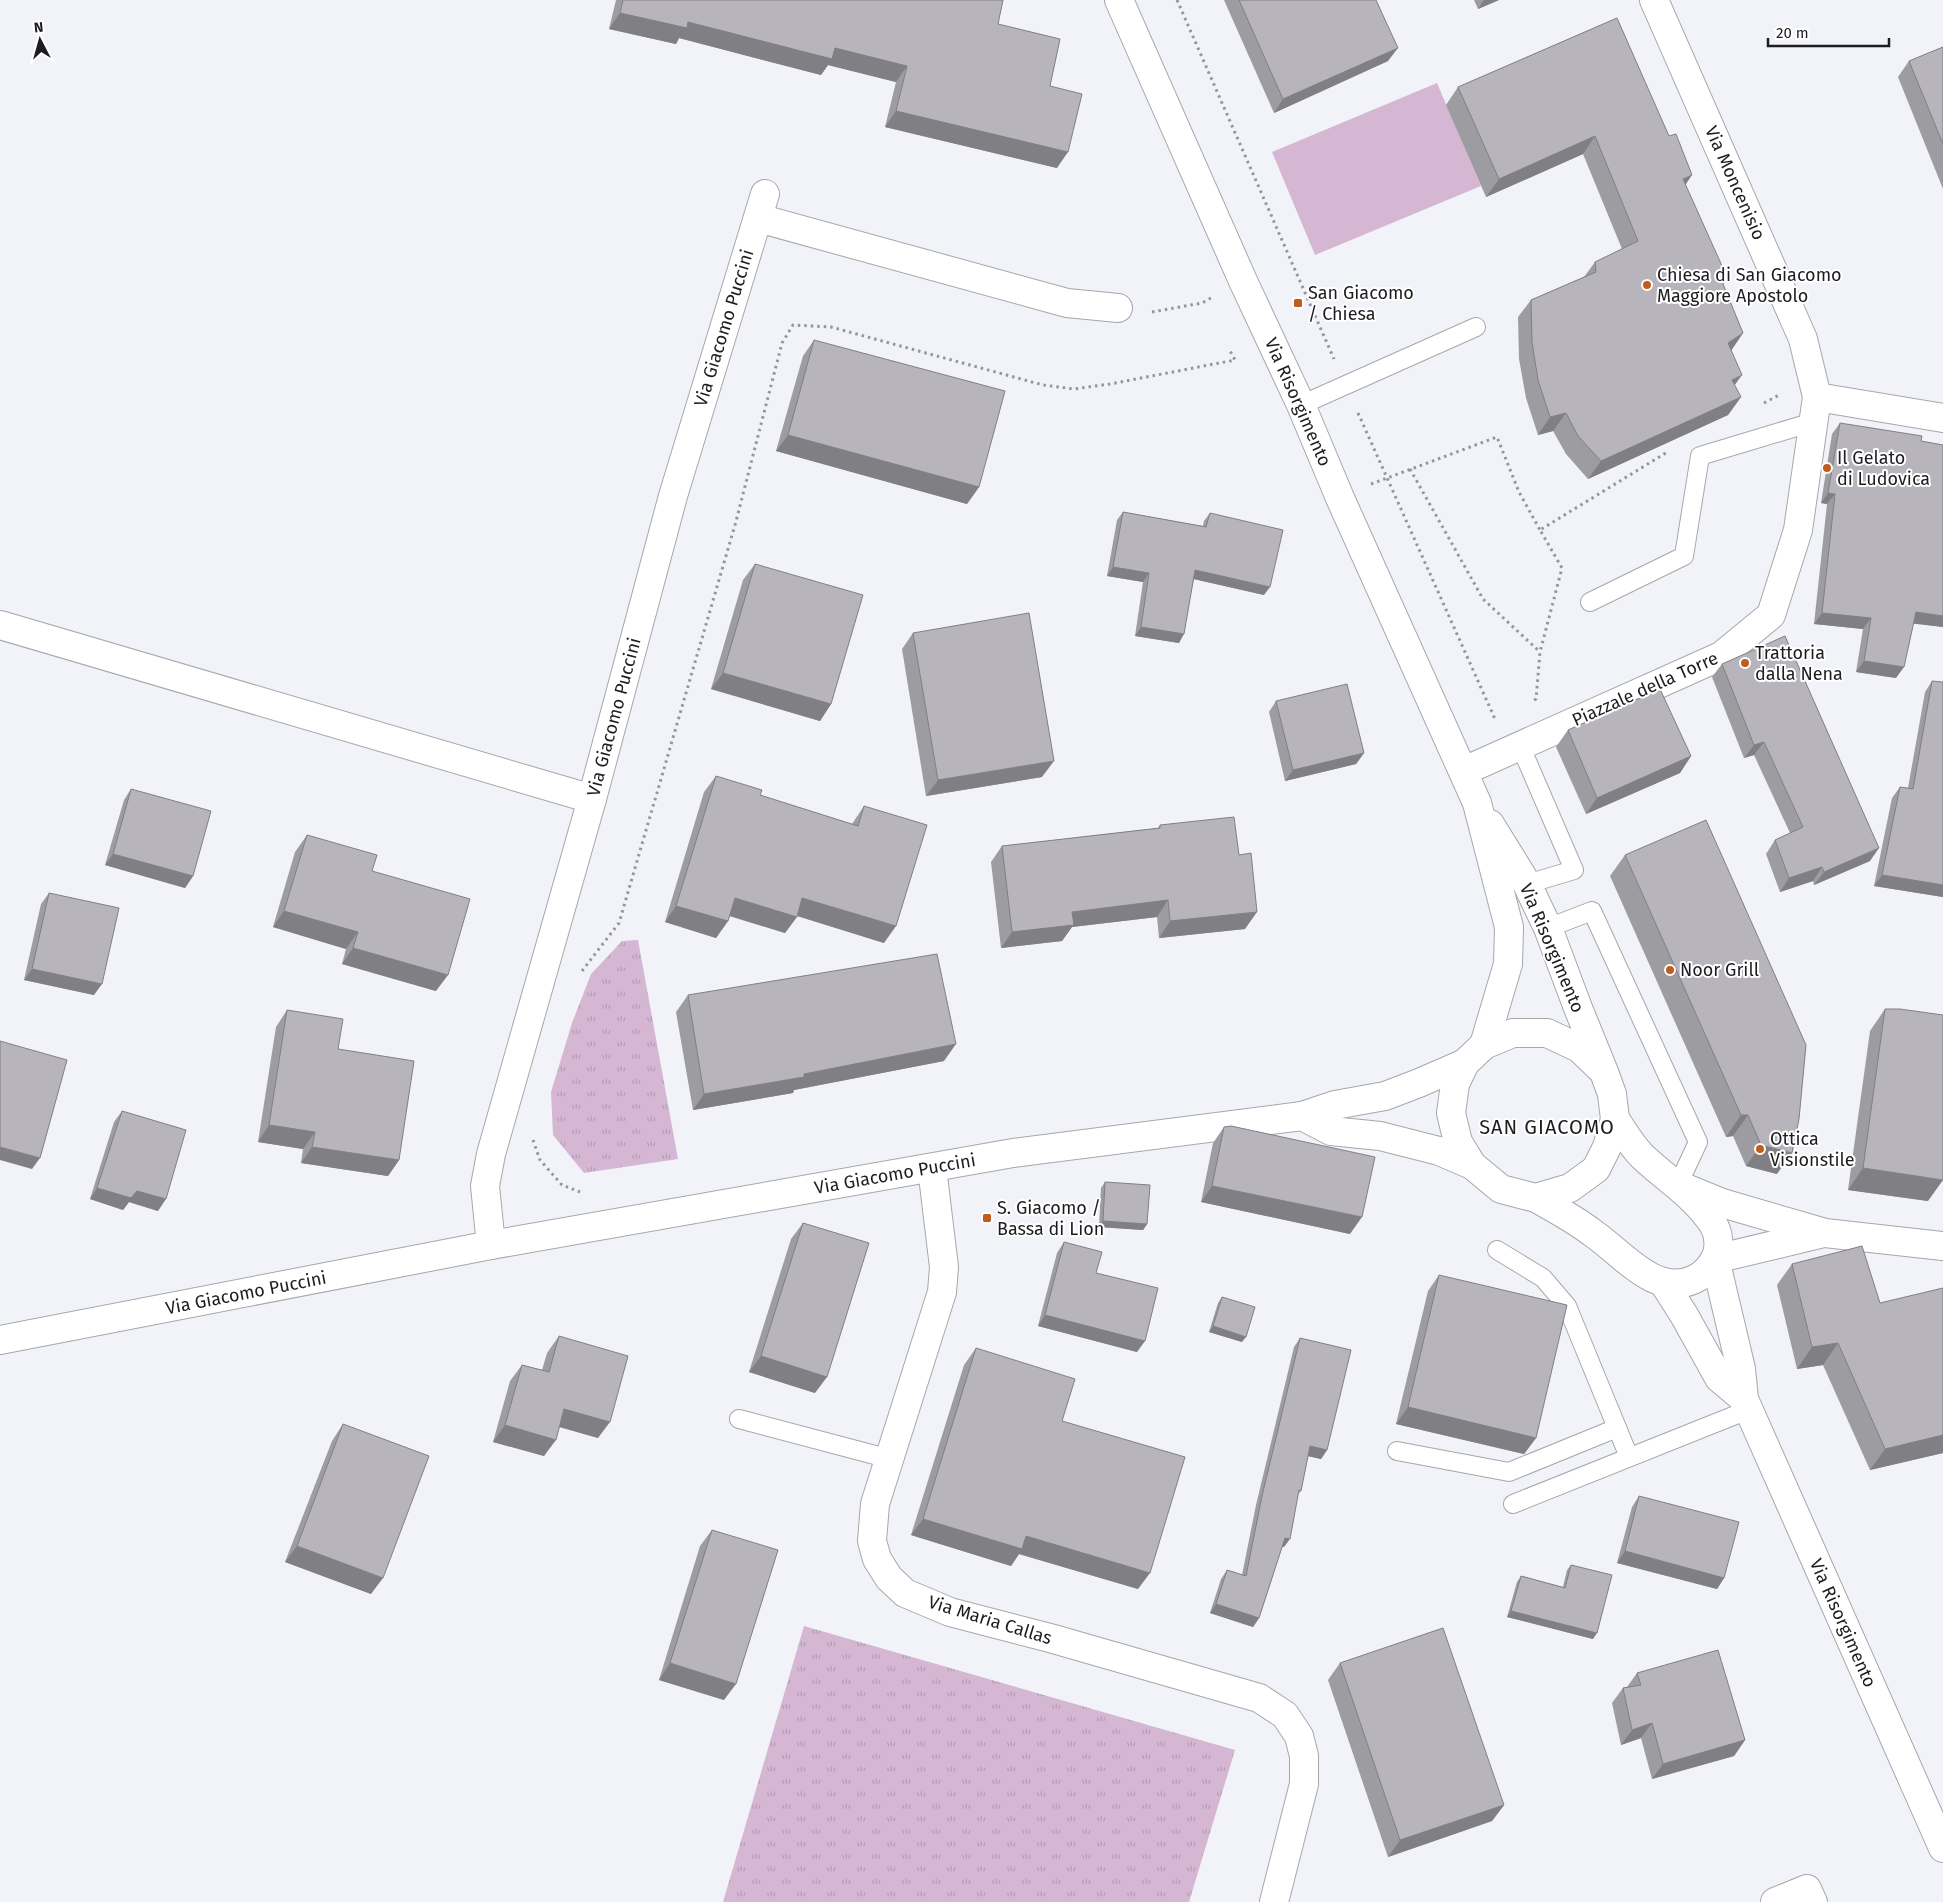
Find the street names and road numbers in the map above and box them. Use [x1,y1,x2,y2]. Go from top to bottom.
street label: Via Moncenisio [1700,123,1770,243]
street label: Via Giacomo Puccini [690,247,758,409]
street label: Via Risorgimento [1260,334,1336,470]
street label: Via Giacomo Puccini [582,635,646,799]
street label: Piazzale della Torre [1568,647,1722,731]
street label: Via Risorgimento [1515,880,1589,1016]
street label: Via Giacomo Puccini [813,1149,977,1199]
street label: Via Giacomo Puccini [164,1267,328,1319]
street label: Via Risorgimento [1805,1555,1881,1691]
street label: Via Maria Callas [926,1591,1054,1649]

